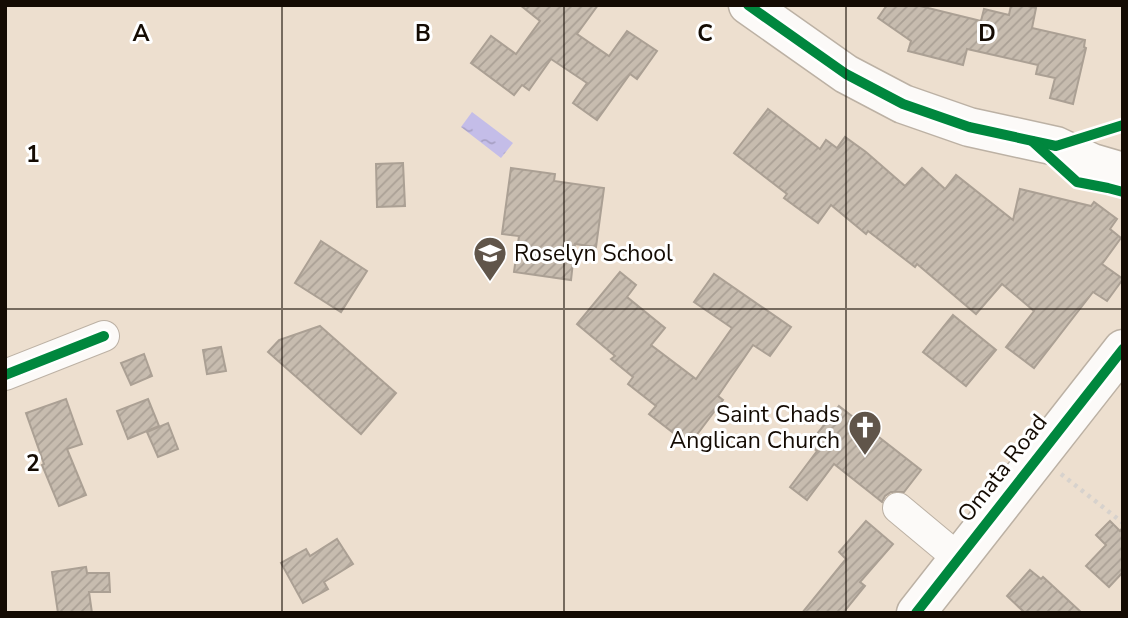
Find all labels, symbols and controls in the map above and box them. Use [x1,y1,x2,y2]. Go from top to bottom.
text: A [132,18,150,49]
text: B [415,18,431,49]
text: C [697,18,713,49]
text: D [978,18,996,49]
text: 1 [26,139,40,170]
school or university icon: Roselyn School [471,234,509,283]
place label: Roselyn School [514,238,673,269]
place label: Saint Chads Anglican Church [670,399,840,456]
church icon: Saint Chads Anglican Church [846,408,884,457]
street label: Omata Road [950,408,1054,529]
text: 2 [26,448,40,479]

